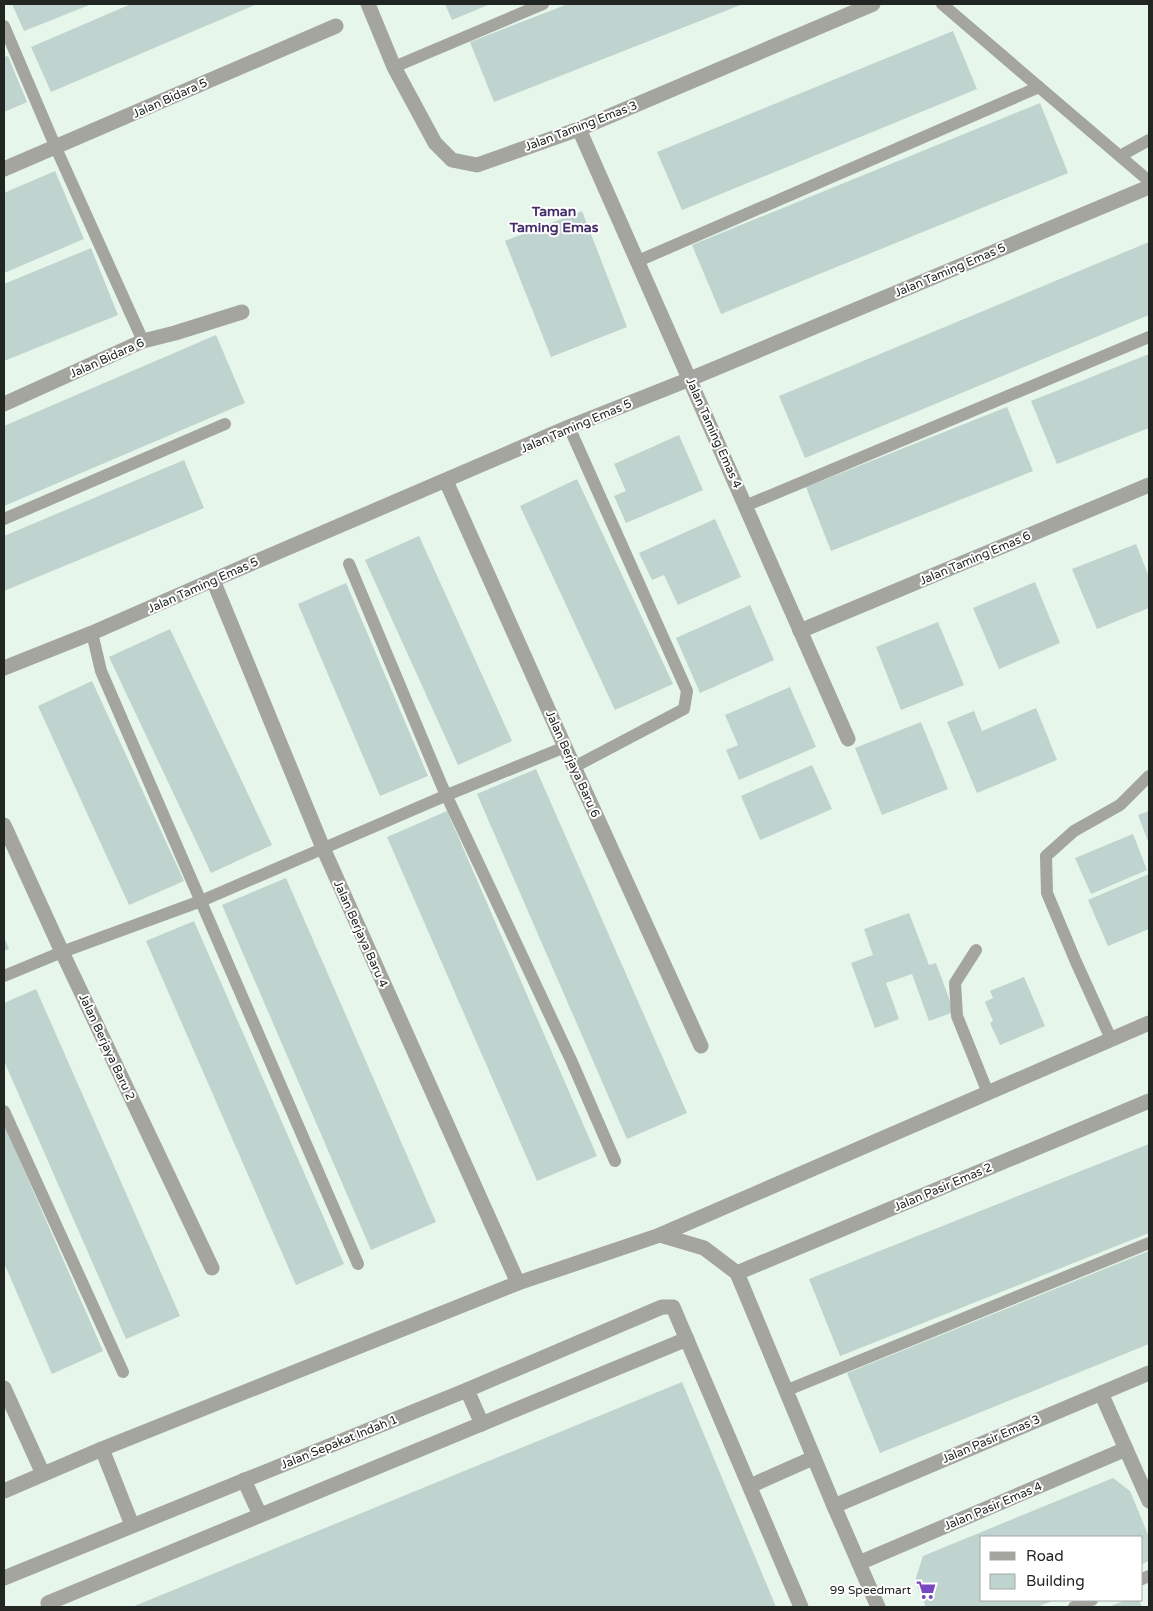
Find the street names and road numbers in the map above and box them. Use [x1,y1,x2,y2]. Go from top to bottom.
street label: Jalan Bidara 5 [131,75,209,121]
street label: Jalan Taming Emas 3 [523,98,639,154]
street label: Jalan Taming Emas 5 [892,240,1008,300]
street label: Jalan Bidara 6 [68,335,146,381]
street label: Jalan Taming Emas 4 [683,376,745,491]
street label: Jalan Taming Emas 5 [518,396,634,456]
street label: Jalan Taming Emas 6 [917,528,1033,588]
street label: Jalan Taming Emas 5 [146,554,260,616]
street label: Jalan Berjaya Baru 6 [543,708,603,820]
street label: Jalan Berjaya Baru 4 [331,878,391,990]
street label: Jalan Berjaya Baru 2 [76,992,138,1102]
street label: Jalan Pasir Emas 2 [892,1160,994,1214]
street label: Jalan Sepakat Indah 1 [279,1412,399,1472]
street label: Jalan Pasir Emas 3 [940,1412,1042,1466]
street label: Jalan Pasir Emas 4 [942,1479,1045,1533]

